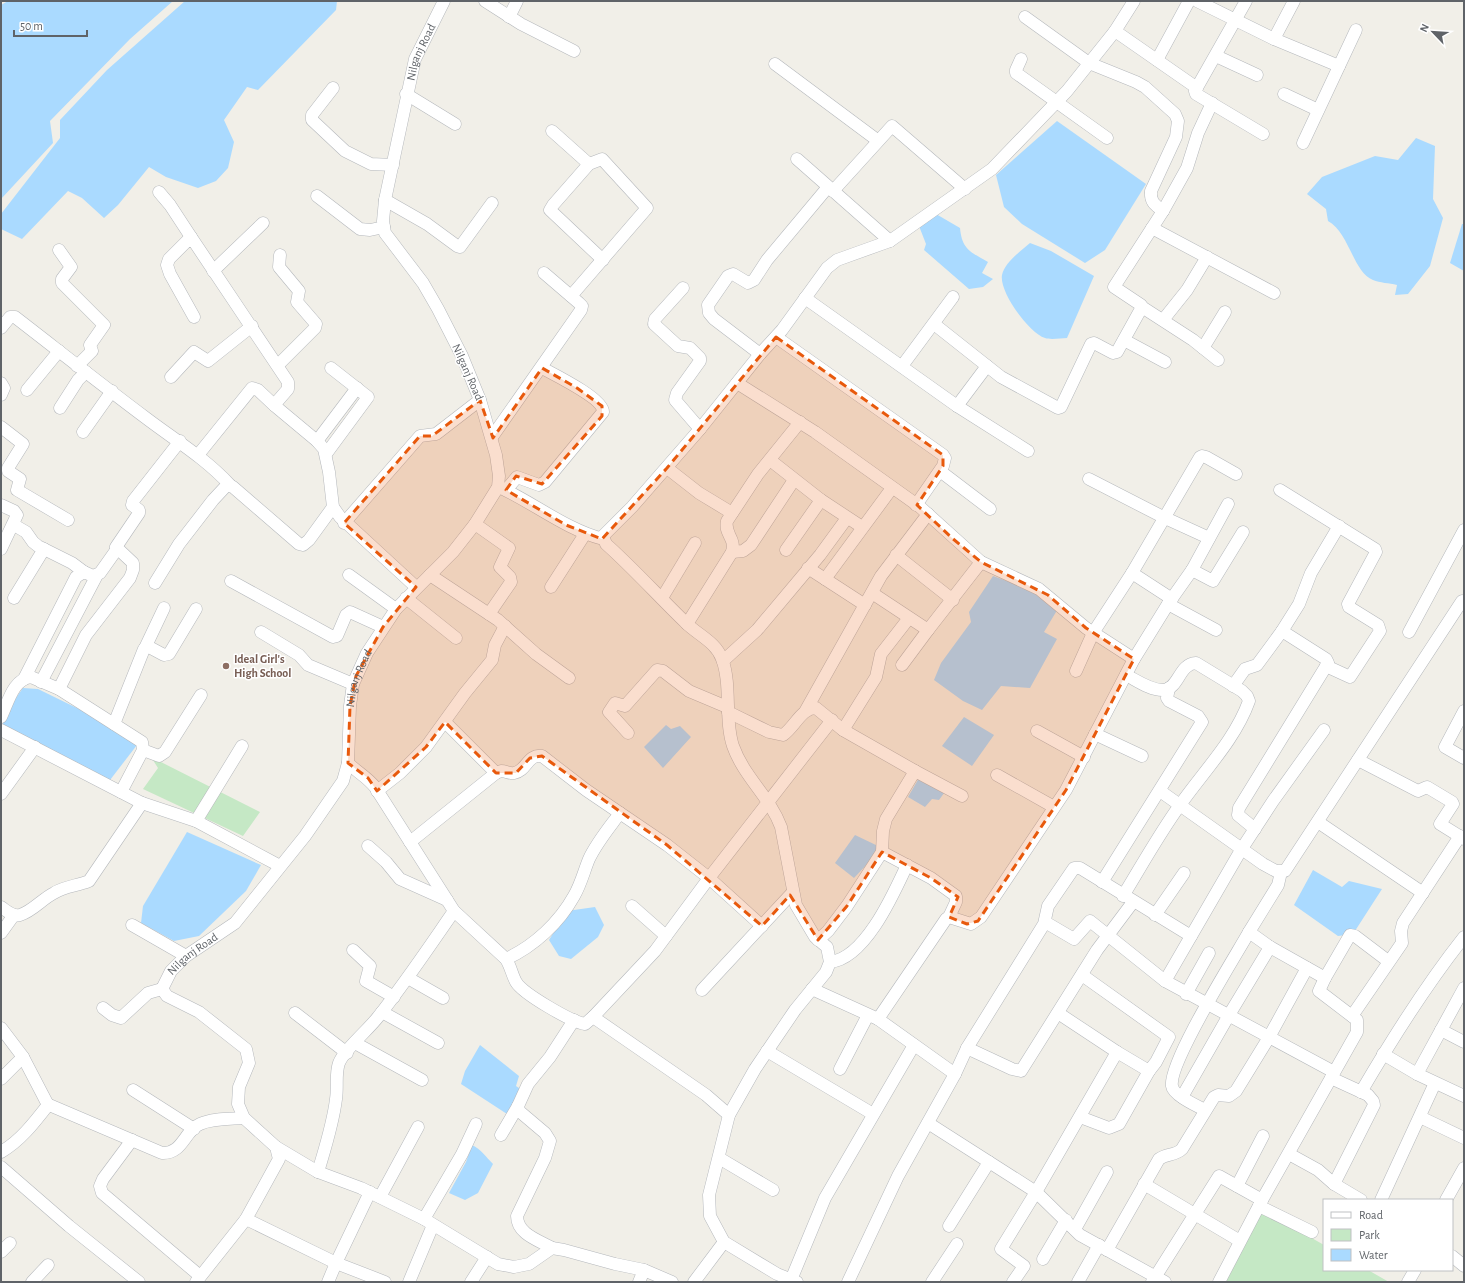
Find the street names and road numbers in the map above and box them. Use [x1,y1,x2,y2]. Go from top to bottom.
street label: Nilganj Road [405,22,438,82]
street label: Nilganj Road [449,342,486,402]
street label: Nilganj Road [344,647,374,708]
street label: Nilganj Road [165,931,220,977]

